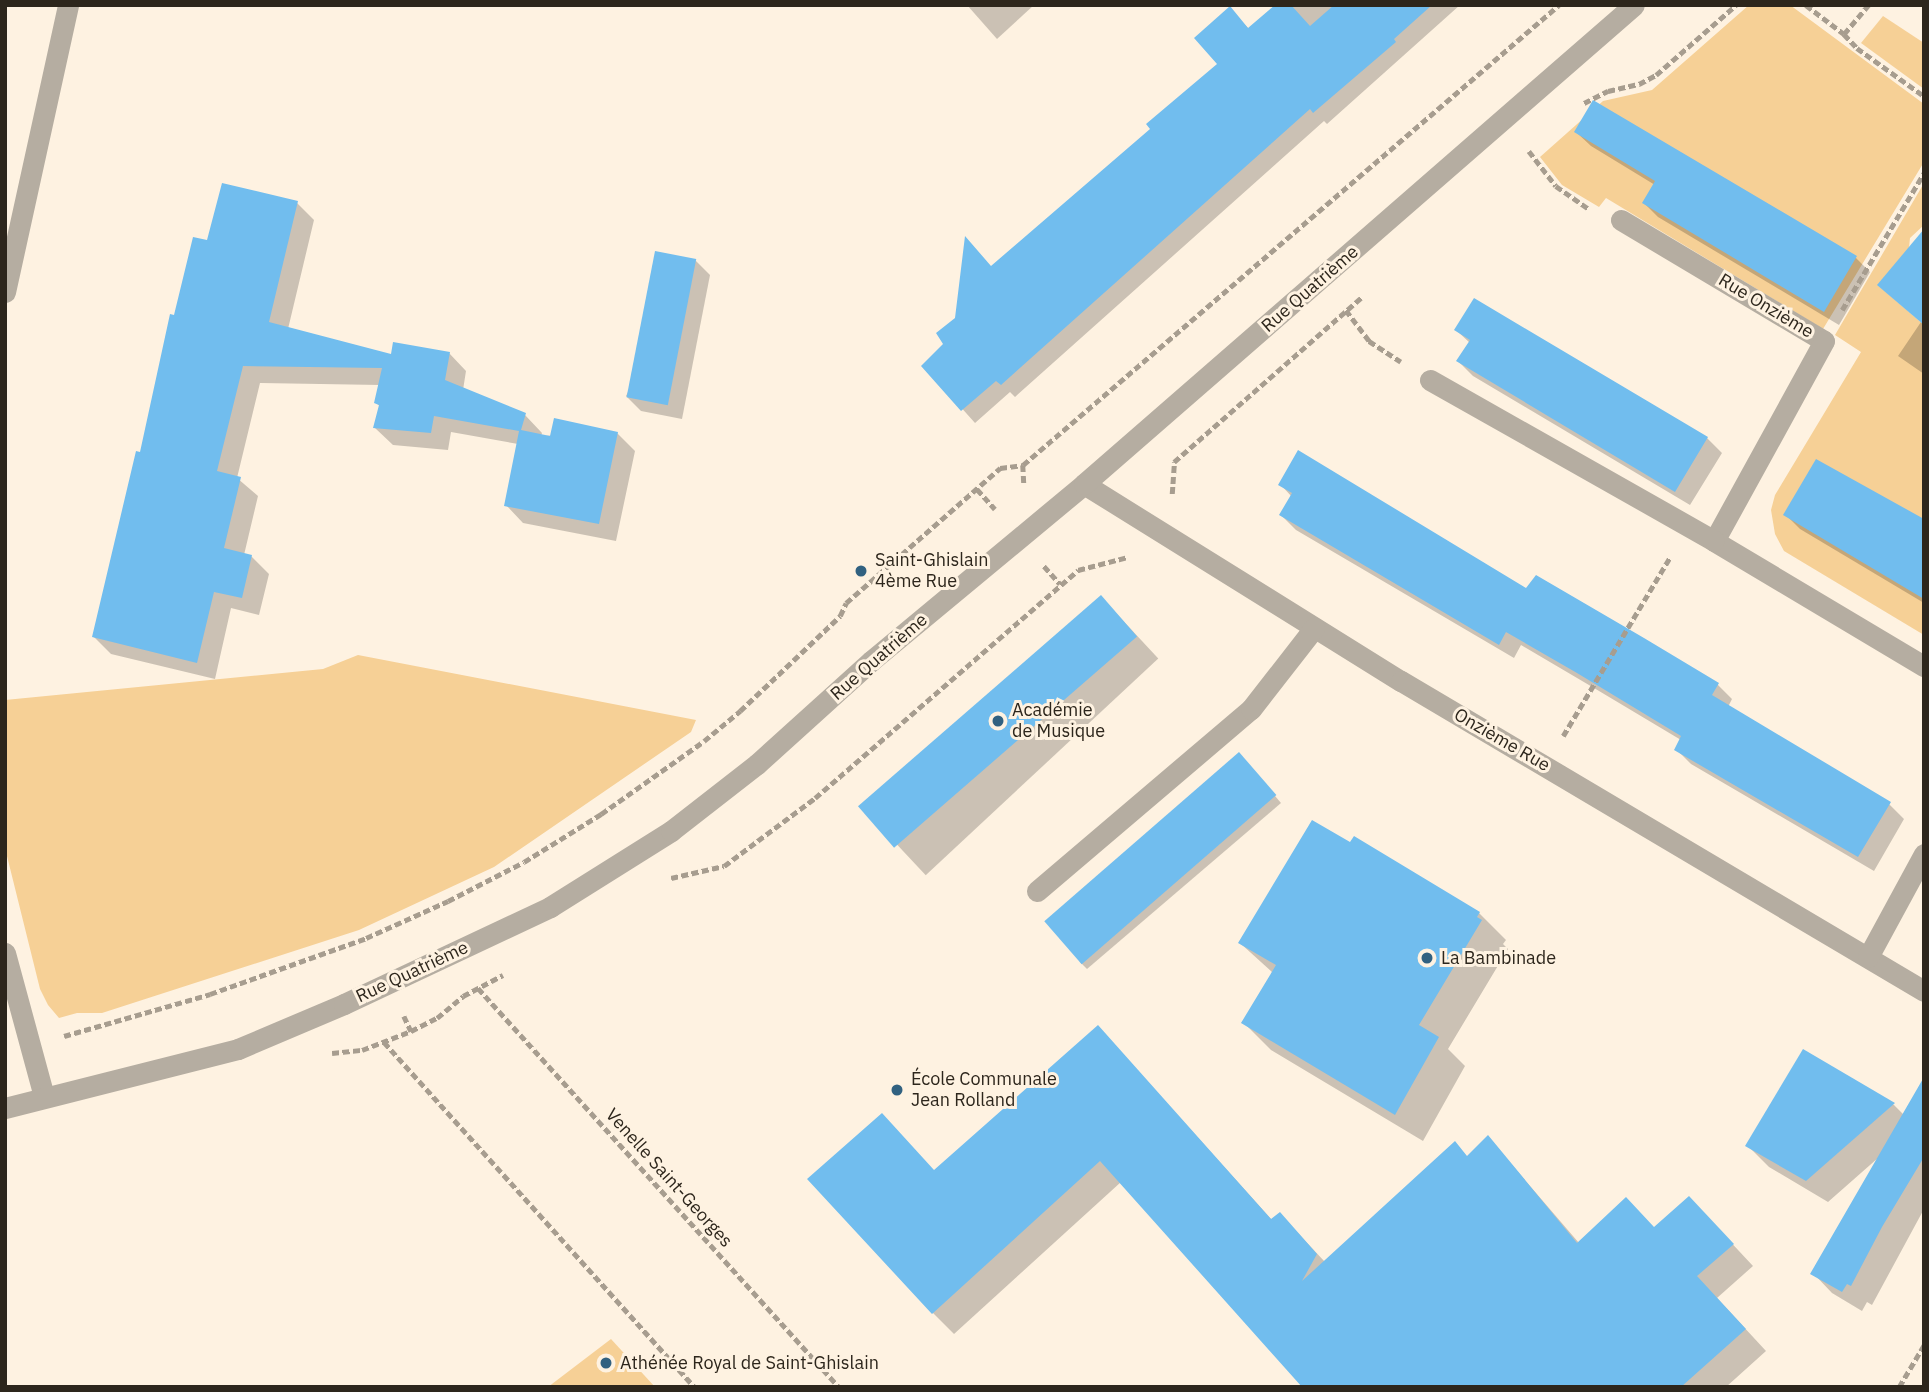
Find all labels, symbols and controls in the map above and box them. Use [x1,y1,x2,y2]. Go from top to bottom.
street label: Rue Quatrième [1257,241,1363,337]
street label: Rue Onzième [1715,269,1817,343]
place label: Saint-Ghislain 4ème Rue [875,550,988,592]
marker: Saint-Ghislain 4ème Rue [853,563,869,579]
street label: Rue Quatrième [826,609,932,705]
place label: Académie de Musique [1012,700,1105,742]
street label: Onzième Rue [1450,704,1554,776]
marker: Académie de Musique [990,713,1006,729]
street label: Rue Quatrième [352,937,472,1007]
place label: La Bambinade [1441,947,1556,969]
marker: La Bambinade [1419,950,1435,966]
place label: École Communale Jean Rolland [911,1069,1057,1112]
marker: École Communale Jean Rolland [889,1082,905,1098]
street label: Venelle Saint-Georges [601,1104,737,1252]
place label: Athénée Royal de Saint-Ghislain [620,1352,879,1374]
marker: Athénée Royal de Saint-Ghislain [598,1355,614,1371]

